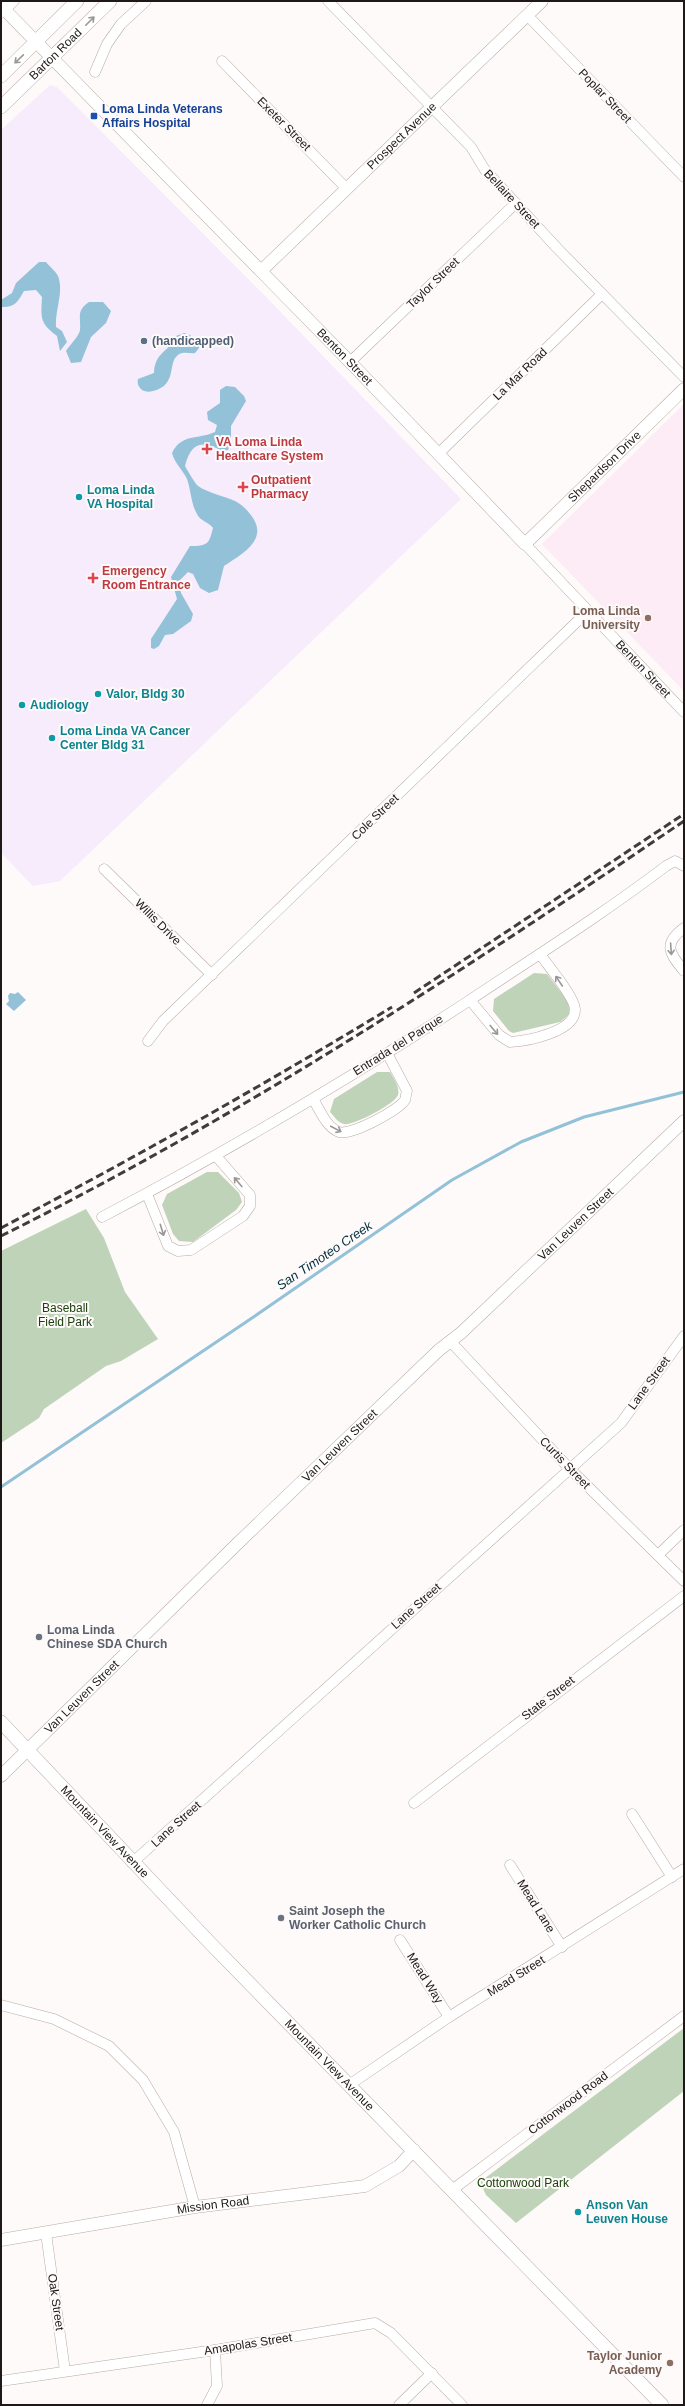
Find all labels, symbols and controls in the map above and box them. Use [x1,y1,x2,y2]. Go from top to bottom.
one-way arrow [85,16,95,26]
street label: Barton Road [26,25,85,83]
one-way arrow [14,54,24,63]
street label: Poplar Street [576,66,635,127]
street label: Exeter Street [254,94,314,154]
street label: Prospect Avenue [364,99,439,172]
place label: Loma Linda Veterans Affairs Hospital [102,102,223,130]
marker: Loma Linda Veterans Affairs Hospital [89,111,99,121]
street label: Bellaire Street [481,167,543,232]
street label: Taylor Street [404,254,463,311]
street label: Benton Street [314,325,376,388]
place label: (handicapped) [152,334,234,348]
marker: (handicapped) [139,336,149,346]
street label: La Mar Road [490,345,550,403]
street label: Shepardson Drive [565,428,644,505]
place label: VA Loma Linda Healthcare System [216,435,323,463]
marker: VA Loma Linda Healthcare System [201,443,213,455]
place label: Outpatient Pharmacy [251,473,311,501]
marker: Outpatient Pharmacy [238,482,248,492]
place label: Loma Linda VA Hospital [87,483,155,511]
marker: Loma Linda VA Hospital [74,492,84,502]
place label: Emergency Room Entrance [102,564,191,592]
marker: Emergency Room Entrance [87,572,99,584]
place label: Loma Linda University [573,604,640,632]
marker: Loma Linda University [643,613,653,623]
street label: Benton Street [613,637,674,701]
place label: Valor, Bldg 30 [106,687,185,701]
marker: Valor, Bldg 30 [93,689,103,699]
place label: Audiology [30,698,89,712]
marker: Audiology [17,700,27,710]
place label: Loma Linda VA Cancer Center Bldg 31 [60,724,190,752]
marker: Loma Linda VA Cancer Center Bldg 31 [47,733,57,743]
street label: Cole Street [349,791,402,843]
street label: Willis Drive [132,896,184,948]
one-way arrow [667,942,674,955]
one-way arrow [555,976,563,987]
street label: Entrada del Parque [350,1011,446,1078]
one-way arrow [490,1024,499,1035]
one-way arrow [329,1126,341,1133]
one-way arrow [234,1177,243,1187]
street label: Van Leuven Street [535,1184,617,1263]
water label: San Timoteo Creek [274,1217,376,1293]
one-way arrow [159,1223,166,1236]
park label: Baseball Field Park [38,1301,93,1329]
street label: Lane Street [625,1353,673,1412]
street label: Van Leuven Street [299,1406,380,1485]
street label: Curtis Street [537,1434,594,1492]
street label: Lane Street [388,1580,444,1632]
place label: Loma Linda Chinese SDA Church [47,1623,167,1651]
marker: Loma Linda Chinese SDA Church [34,1632,44,1642]
street label: Van Leuven Street [41,1657,122,1736]
street label: State Street [519,1673,578,1723]
street label: Mountain View Avenue [58,1783,152,1881]
street label: Lane Street [148,1798,204,1850]
street label: Mead Lane [514,1877,558,1935]
place label: Saint Joseph the Worker Catholic Church [289,1904,426,1932]
marker: Saint Joseph the Worker Catholic Church [276,1913,286,1923]
street label: Mead Way [404,1950,446,2006]
street label: Mead Street [485,1952,548,1999]
street label: Mountain View Avenue [282,2017,377,2114]
street label: Cottonwood Road [525,2068,611,2138]
park label: Cottonwood Park [477,2176,570,2190]
street label: Mission Road [176,2193,250,2217]
place label: Anson Van Leuven House [586,2198,668,2226]
marker: Anson Van Leuven House [573,2207,583,2217]
street label: Oak Street [45,2273,67,2332]
street label: Amapolas Street [203,2330,294,2358]
place label: Taylor Junior Academy [587,2349,662,2377]
marker: Taylor Junior Academy [665,2358,675,2368]

